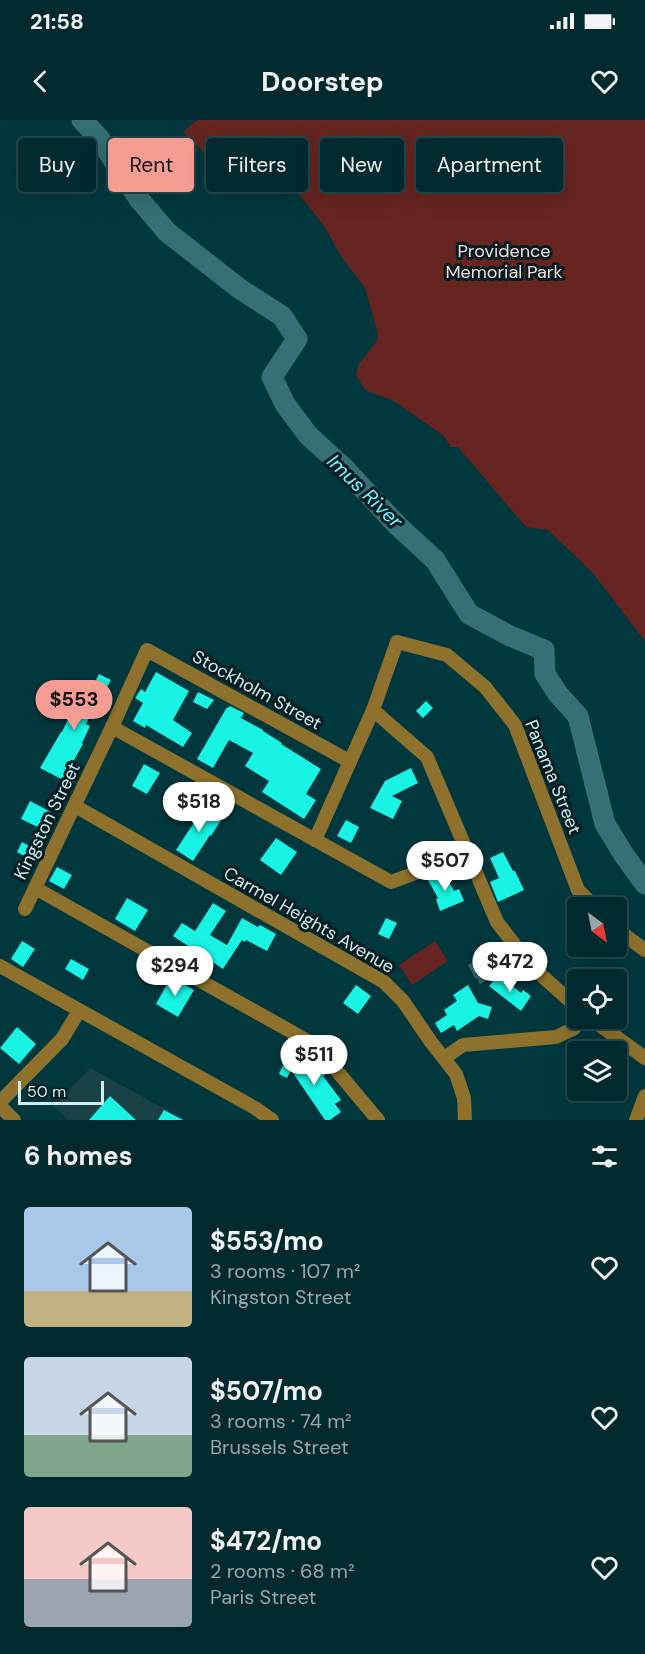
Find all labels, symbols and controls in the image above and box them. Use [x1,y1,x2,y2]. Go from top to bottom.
text: 21:58 [30,7,84,36]
text: Doorstep [261,64,384,99]
icon: back [24,65,57,98]
icon: heart [588,65,621,98]
chip: Buy [18,138,96,192]
chip: Rent [108,138,194,192]
chip: Filters [206,138,308,192]
chip: New [320,138,404,192]
chip: Apartment [416,138,563,192]
park label: Providence Memorial Park [445,239,563,284]
water label: Imus River [322,448,409,534]
street label: Stockholm Street [188,645,326,735]
pin: $553 [38,680,110,731]
text: $553 [49,686,99,712]
street label: Panama Street [519,716,587,838]
street label: Kingston Street [8,758,86,884]
pin: $518 [163,782,235,833]
text: $518 [177,788,221,814]
pin: $507 [409,841,481,892]
text: $507 [420,847,470,873]
street label: Carmel Heights Avenue [219,861,399,979]
north arrow [567,897,627,957]
map controls [567,897,627,1101]
pin: $472 [474,942,546,993]
pin: $294 [139,946,211,997]
text: $472 [486,948,534,974]
text: $294 [150,952,200,978]
button: locate [567,969,627,1029]
pin: $511 [278,1035,350,1086]
text: $511 [294,1041,334,1067]
button: layers [567,1041,627,1101]
scale bar [18,1078,104,1106]
text: 50 m [27,1081,66,1102]
text: 6 homes [24,1139,132,1173]
icon: filters [588,1140,621,1173]
text: $553/mo [210,1224,324,1258]
icon: home [72,1231,144,1303]
icon: heart [588,1251,621,1284]
text: 3 rooms · 107 m² [210,1258,360,1284]
text: Kingston Street [210,1284,352,1310]
text: $507/mo [210,1374,323,1408]
icon: home [72,1381,144,1453]
icon: heart [588,1401,621,1434]
text: 3 rooms · 74 m² [210,1408,352,1434]
text: Brussels Street [210,1434,349,1460]
text: $472/mo [210,1524,322,1558]
icon: home [72,1531,144,1603]
icon: heart [588,1551,621,1584]
text: 2 rooms · 68 m² [210,1558,355,1584]
text: Paris Street [210,1584,316,1610]

